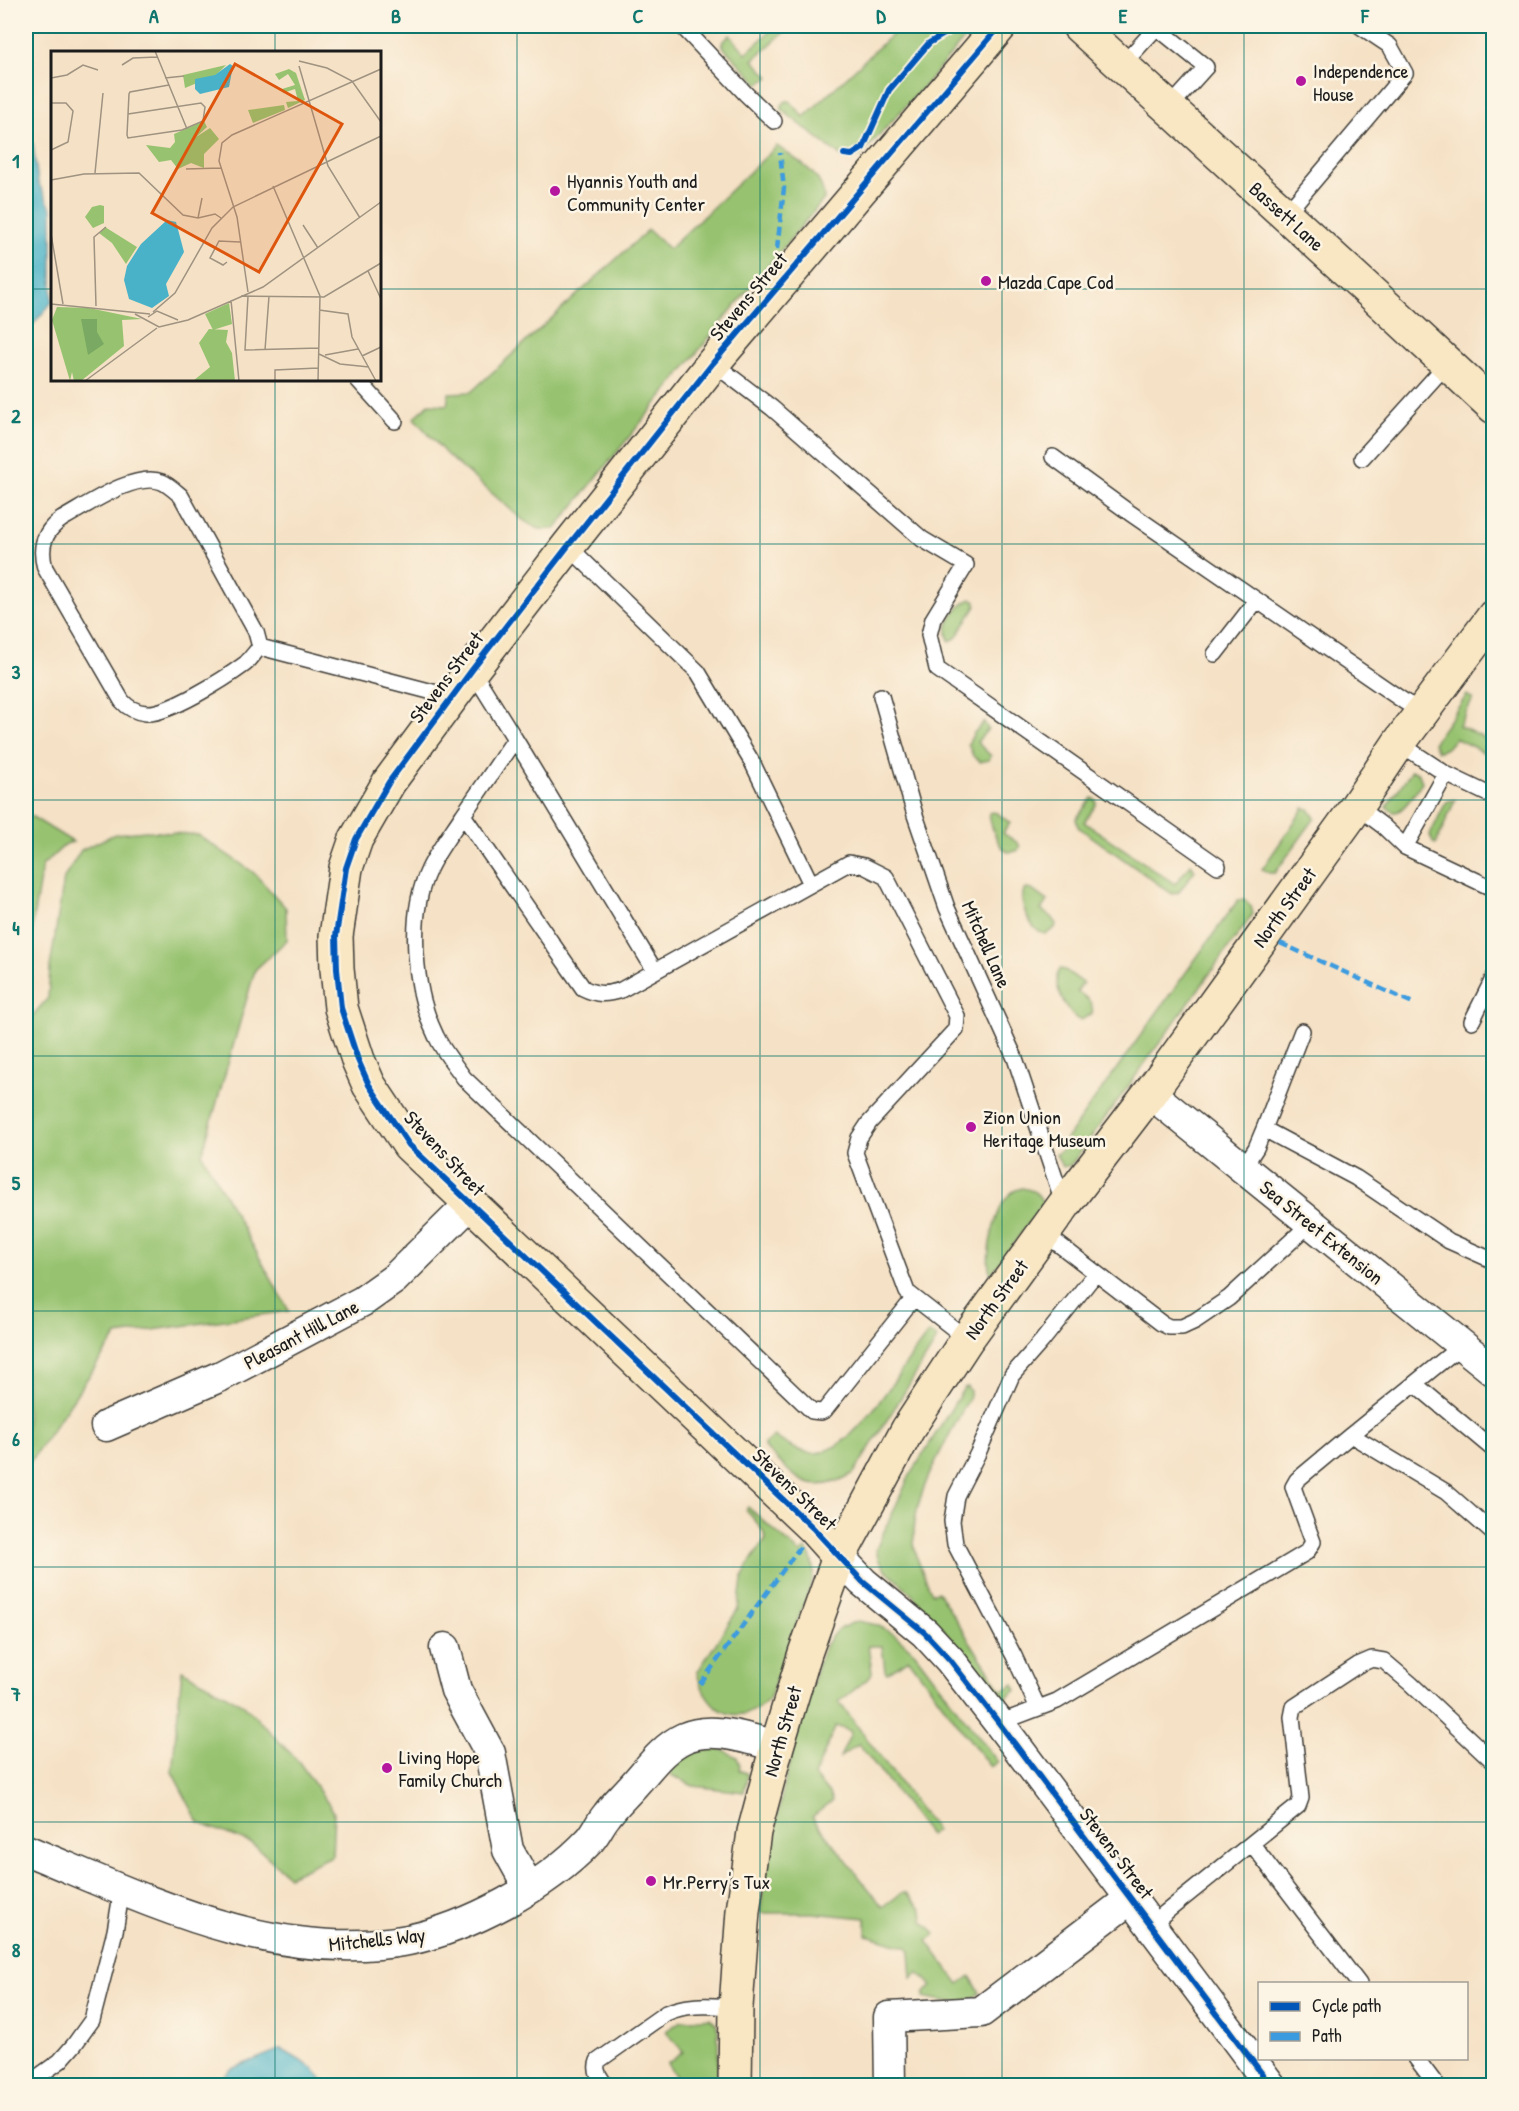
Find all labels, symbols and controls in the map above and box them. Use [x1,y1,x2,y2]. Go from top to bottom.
text: A [149,2,159,29]
text: B [391,2,401,29]
text: C [633,2,644,29]
text: D [876,2,886,29]
text: E [1119,2,1128,29]
text: F [1360,2,1370,29]
inset map [51,51,381,381]
place label: Independence House [1313,57,1409,107]
marker: Independence House [1294,74,1308,88]
text: 1 [12,147,20,174]
place label: Hyannis Youth and Community Center [567,167,705,217]
street label: Bassett Lane [1244,175,1330,257]
marker: Hyannis Youth and Community Center [548,184,562,198]
street label: Stevens Street [703,245,794,346]
place label: Mazda Cape Cod [998,268,1113,295]
marker: Mazda Cape Cod [979,274,993,288]
text: 2 [11,402,21,429]
street label: Stevens Street [403,625,490,728]
text: 3 [12,658,21,685]
street label: North Street [1246,861,1323,952]
street label: Mitchell Lane [956,896,1018,992]
text: 4 [12,914,20,941]
place label: Zion Union Heritage Museum [983,1103,1106,1153]
street label: Stevens Street [398,1104,492,1202]
marker: Zion Union Heritage Museum [964,1120,978,1134]
text: 5 [12,1169,21,1196]
street label: Sea Street Extension [1255,1174,1389,1290]
street label: North Street [958,1253,1035,1344]
street label: Pleasant Hill Lane [239,1292,363,1376]
text: 6 [12,1425,20,1452]
street label: Stevens Street [747,1442,844,1537]
text: 7 [10,1680,21,1707]
street label: North Street [756,1682,808,1779]
place label: Living Hope Family Church [398,1743,502,1793]
marker: Living Hope Family Church [380,1761,394,1775]
street label: Stevens Street [1074,1802,1161,1905]
place label: Mr.Perry's Tux [663,1868,770,1895]
marker: Mr.Perry's Tux [644,1874,658,1888]
street label: Mitchells Way [327,1921,427,1957]
text: 8 [12,1936,21,1963]
legend [1258,1982,1468,2060]
text: Cycle path [1312,1993,1382,2018]
text: Path [1312,2023,1342,2048]

